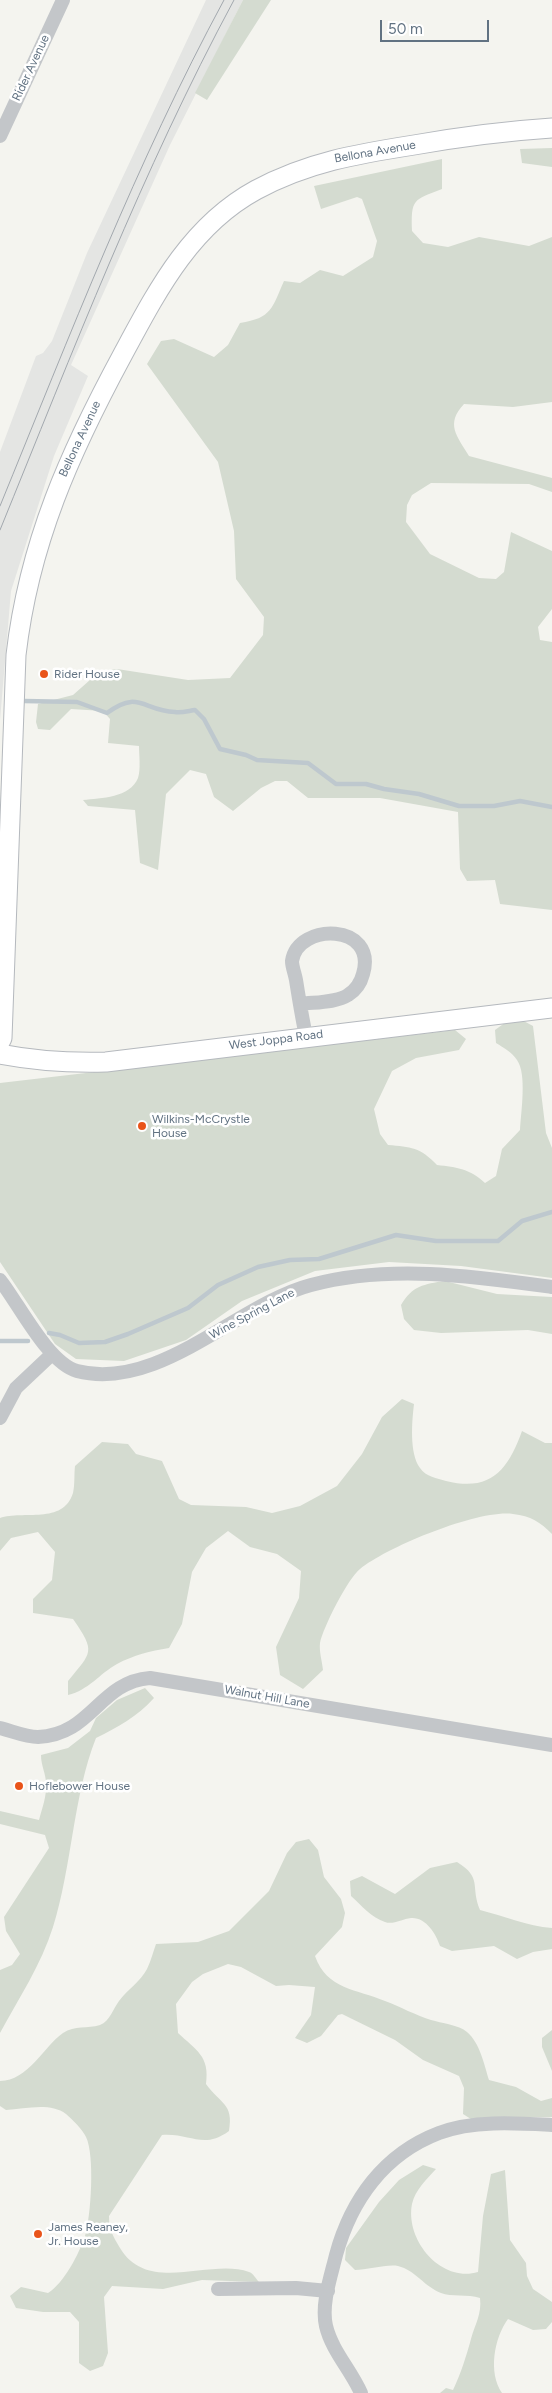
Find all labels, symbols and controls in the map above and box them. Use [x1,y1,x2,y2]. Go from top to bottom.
scale bar [382,10,491,42]
text: 50 m [388,20,423,38]
street label: Rider Avenue [9,33,53,103]
street label: Bellona Avenue [333,138,417,166]
street label: Bellona Avenue [56,399,104,479]
place label: Rider House [54,667,120,681]
marker: Rider House [38,668,50,680]
street label: West Joppa Road [228,1027,324,1053]
place label: Wilkins-McCrystle House [152,1112,250,1140]
marker: Wilkins-McCrystle House [136,1120,148,1132]
street label: Wine Spring Lane [207,1286,297,1342]
street label: Walnut Hill Lane [223,1682,311,1712]
place label: Hoflebower House [29,1779,130,1793]
marker: Hoflebower House [13,1780,25,1792]
place label: James Reaney, Jr. House [48,2220,128,2248]
marker: James Reaney, Jr. House [32,2228,44,2240]

